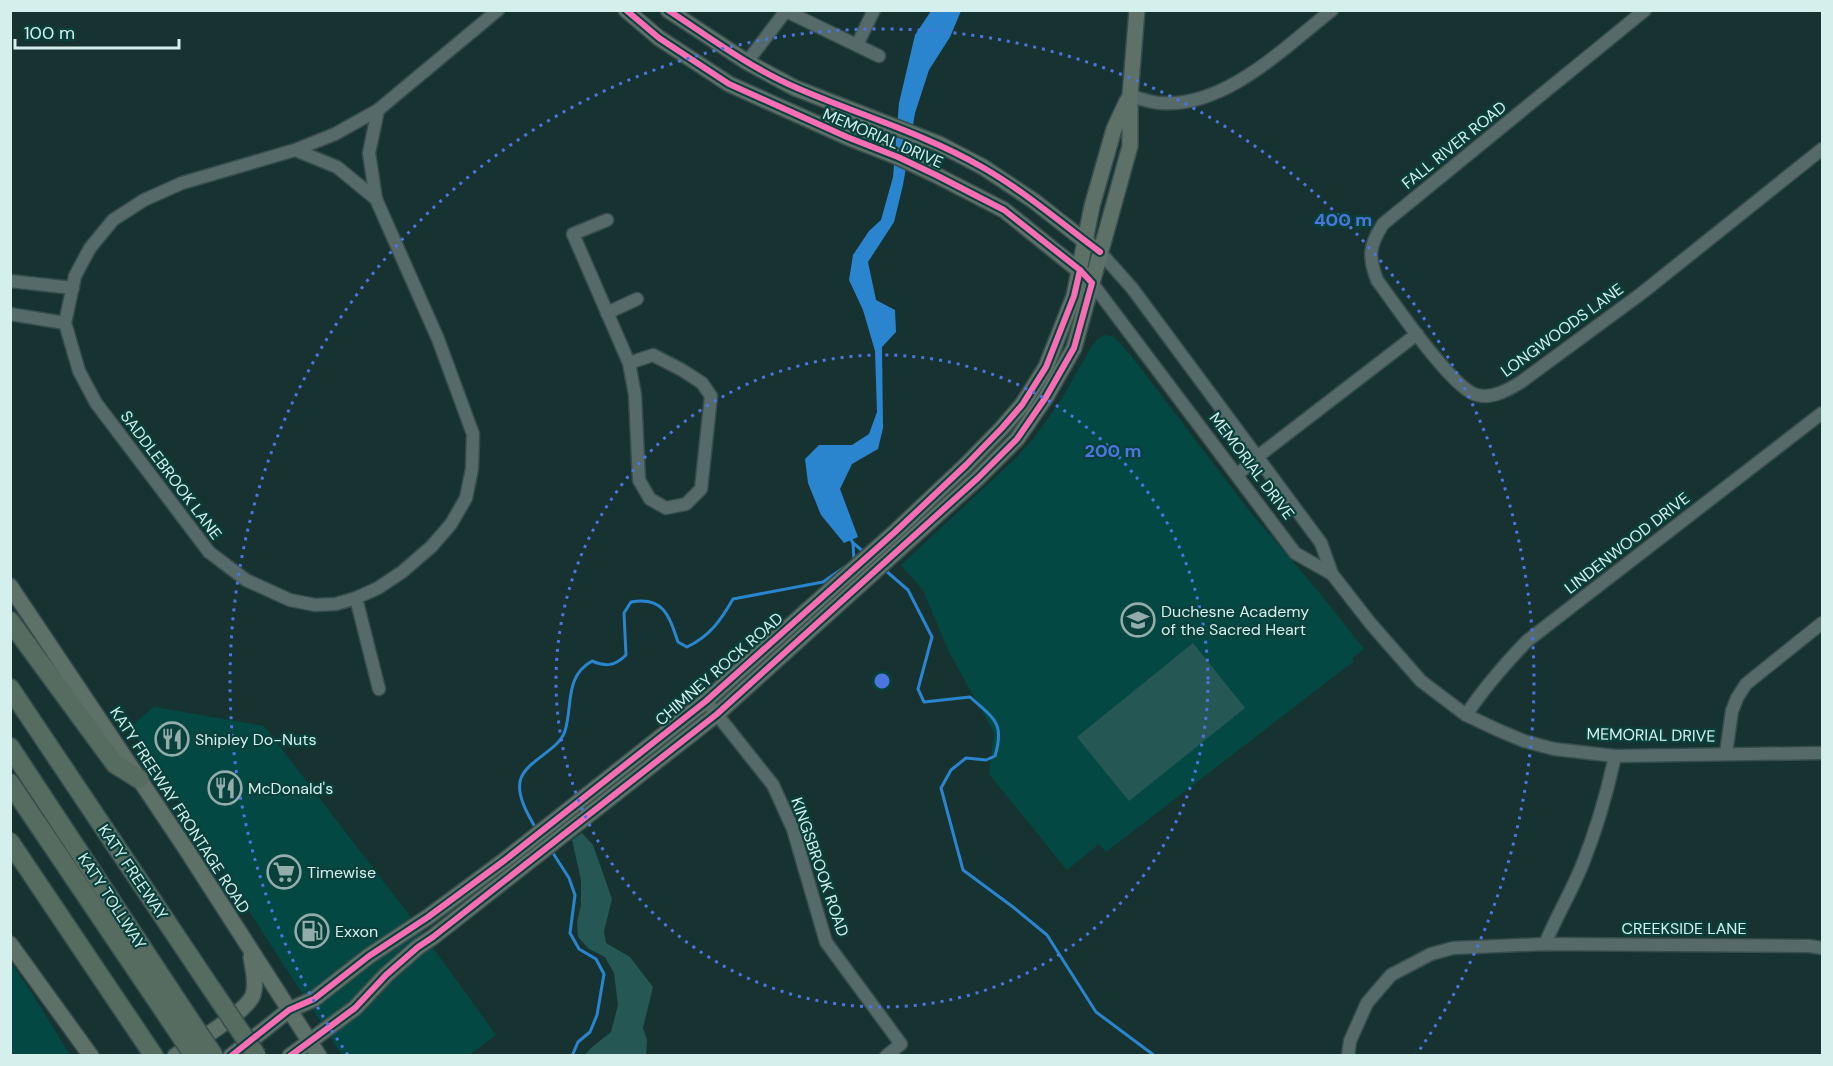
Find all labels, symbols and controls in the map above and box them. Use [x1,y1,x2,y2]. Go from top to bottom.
scale bar [15,12,178,50]
text: 100 m [24,21,75,45]
street label: FALL RIVER ROAD [1397,96,1511,194]
street label: MEMORIAL DRIVE [820,103,946,173]
text: 400 m [1314,208,1372,232]
street label: LONGWOODS LANE [1497,278,1627,382]
street label: SADDLEBROOK LANE [116,406,226,544]
street label: MEMORIAL DRIVE [1205,408,1299,524]
text: 200 m [1085,439,1141,463]
street label: LINDENWOOD DRIVE [1560,487,1694,599]
place label: Duchesne Academy of the Sacred Heart [1161,601,1309,640]
school or university icon: Duchesne Academy of the Sacred Heart [1120,602,1156,638]
street label: CHIMNEY ROCK ROAD [651,608,787,730]
centre of rings [872,671,892,691]
street label: KATY FREEWAY FRONTAGE ROAD [106,703,254,917]
restaurant icon: Shipley Do-Nuts [154,721,190,757]
street label: MEMORIAL DRIVE [1586,723,1716,747]
place label: Shipley Do-Nuts [195,729,317,750]
restaurant icon: McDonald's [207,770,243,806]
place label: McDonald's [248,778,333,799]
street label: KINGSBROOK ROAD [786,795,854,939]
street label: KATY FREEWAY [94,821,172,923]
street label: KATY TOLLWAY [73,849,151,953]
supermarket icon: Timewise [266,854,302,890]
place label: Timewise [307,862,376,883]
fuel station icon: Exxon [294,913,330,949]
street label: CREEKSIDE LANE [1622,918,1746,939]
place label: Exxon [335,921,378,942]

